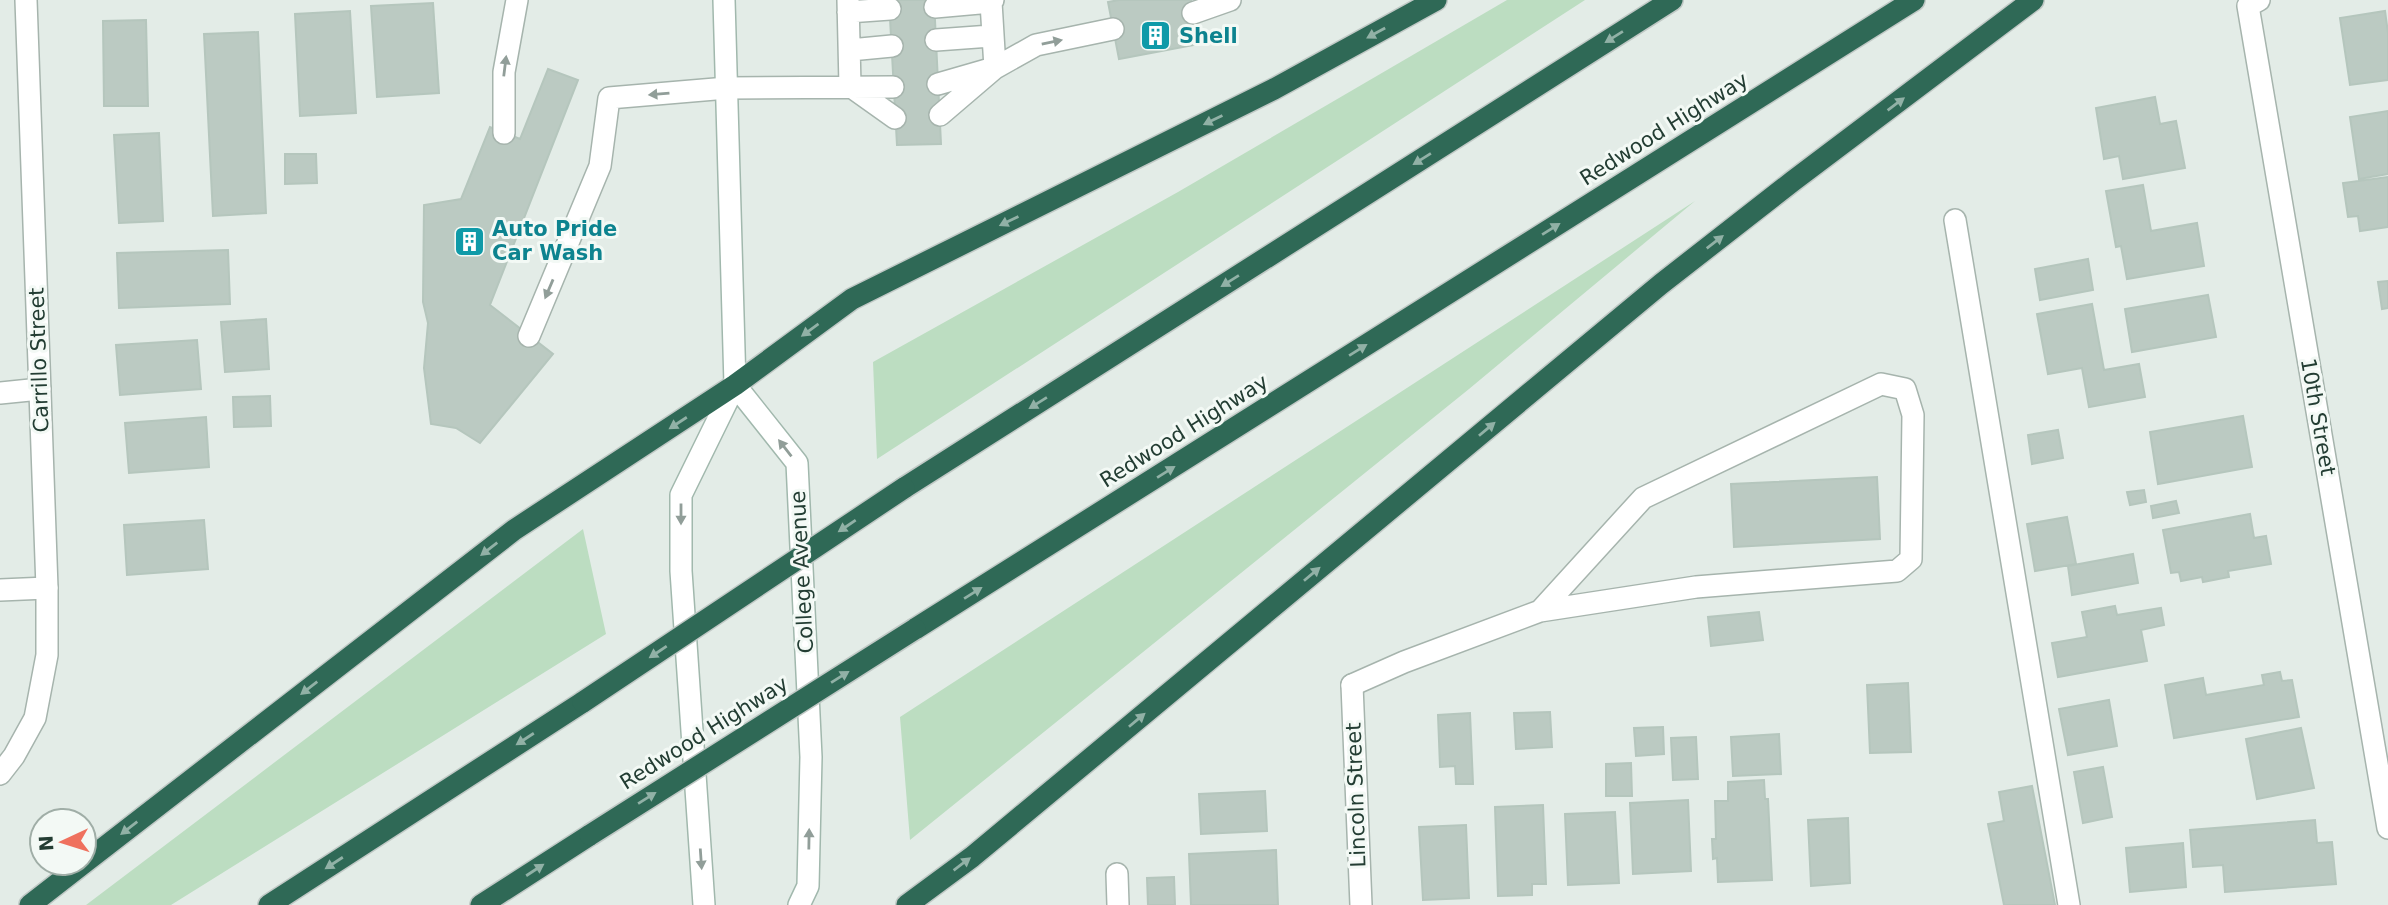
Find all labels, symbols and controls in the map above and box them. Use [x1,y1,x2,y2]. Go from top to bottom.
building icon: Shell [1139,19,1173,53]
place label: Shell [1179,24,1238,48]
one-way arrow [1367,27,1386,39]
one-way arrow [1604,30,1624,43]
one-way arrow [1041,36,1063,47]
one-way arrow [500,55,511,77]
street label: Redwood Highway [1576,68,1752,190]
one-way arrow [647,89,669,100]
one-way arrow [1887,97,1905,111]
one-way arrow [1203,114,1223,125]
one-way arrow [1413,152,1432,165]
one-way arrow [999,216,1019,227]
place label: Auto Pride Car Wash [492,217,617,265]
one-way arrow [1541,223,1560,236]
building icon: Auto Pride Car Wash [452,224,486,258]
one-way arrow [1706,234,1724,249]
one-way arrow [1221,274,1240,287]
one-way arrow [543,279,555,299]
street label: Carrillo Street [24,287,54,433]
one-way arrow [801,323,819,337]
one-way arrow [1348,344,1368,357]
street label: 10th Street [2296,356,2340,478]
street label: Redwood Highway [1096,370,1272,492]
one-way arrow [1029,396,1048,409]
one-way arrow [668,416,688,429]
one-way arrow [1479,422,1496,437]
one-way arrow [778,439,792,457]
one-way arrow [1156,465,1175,478]
street label: College Avenue [786,490,818,654]
one-way arrow [675,503,687,525]
one-way arrow [838,519,857,532]
one-way arrow [480,542,498,556]
one-way arrow [1304,567,1321,582]
one-way arrow [963,586,983,599]
one-way arrow [649,645,667,659]
one-way arrow [830,670,850,683]
street label: Redwood Highway [616,672,792,794]
one-way arrow [301,681,319,696]
one-way arrow [1128,712,1146,727]
street label: Lincoln Street [1341,722,1371,868]
one-way arrow [516,732,535,745]
one-way arrow [638,792,657,805]
north arrow [28,807,98,877]
one-way arrow [121,820,139,835]
one-way arrow [803,827,815,849]
text: N [35,834,58,852]
one-way arrow [696,848,707,870]
one-way arrow [325,856,344,869]
one-way arrow [953,858,971,872]
one-way arrow [526,863,545,876]

